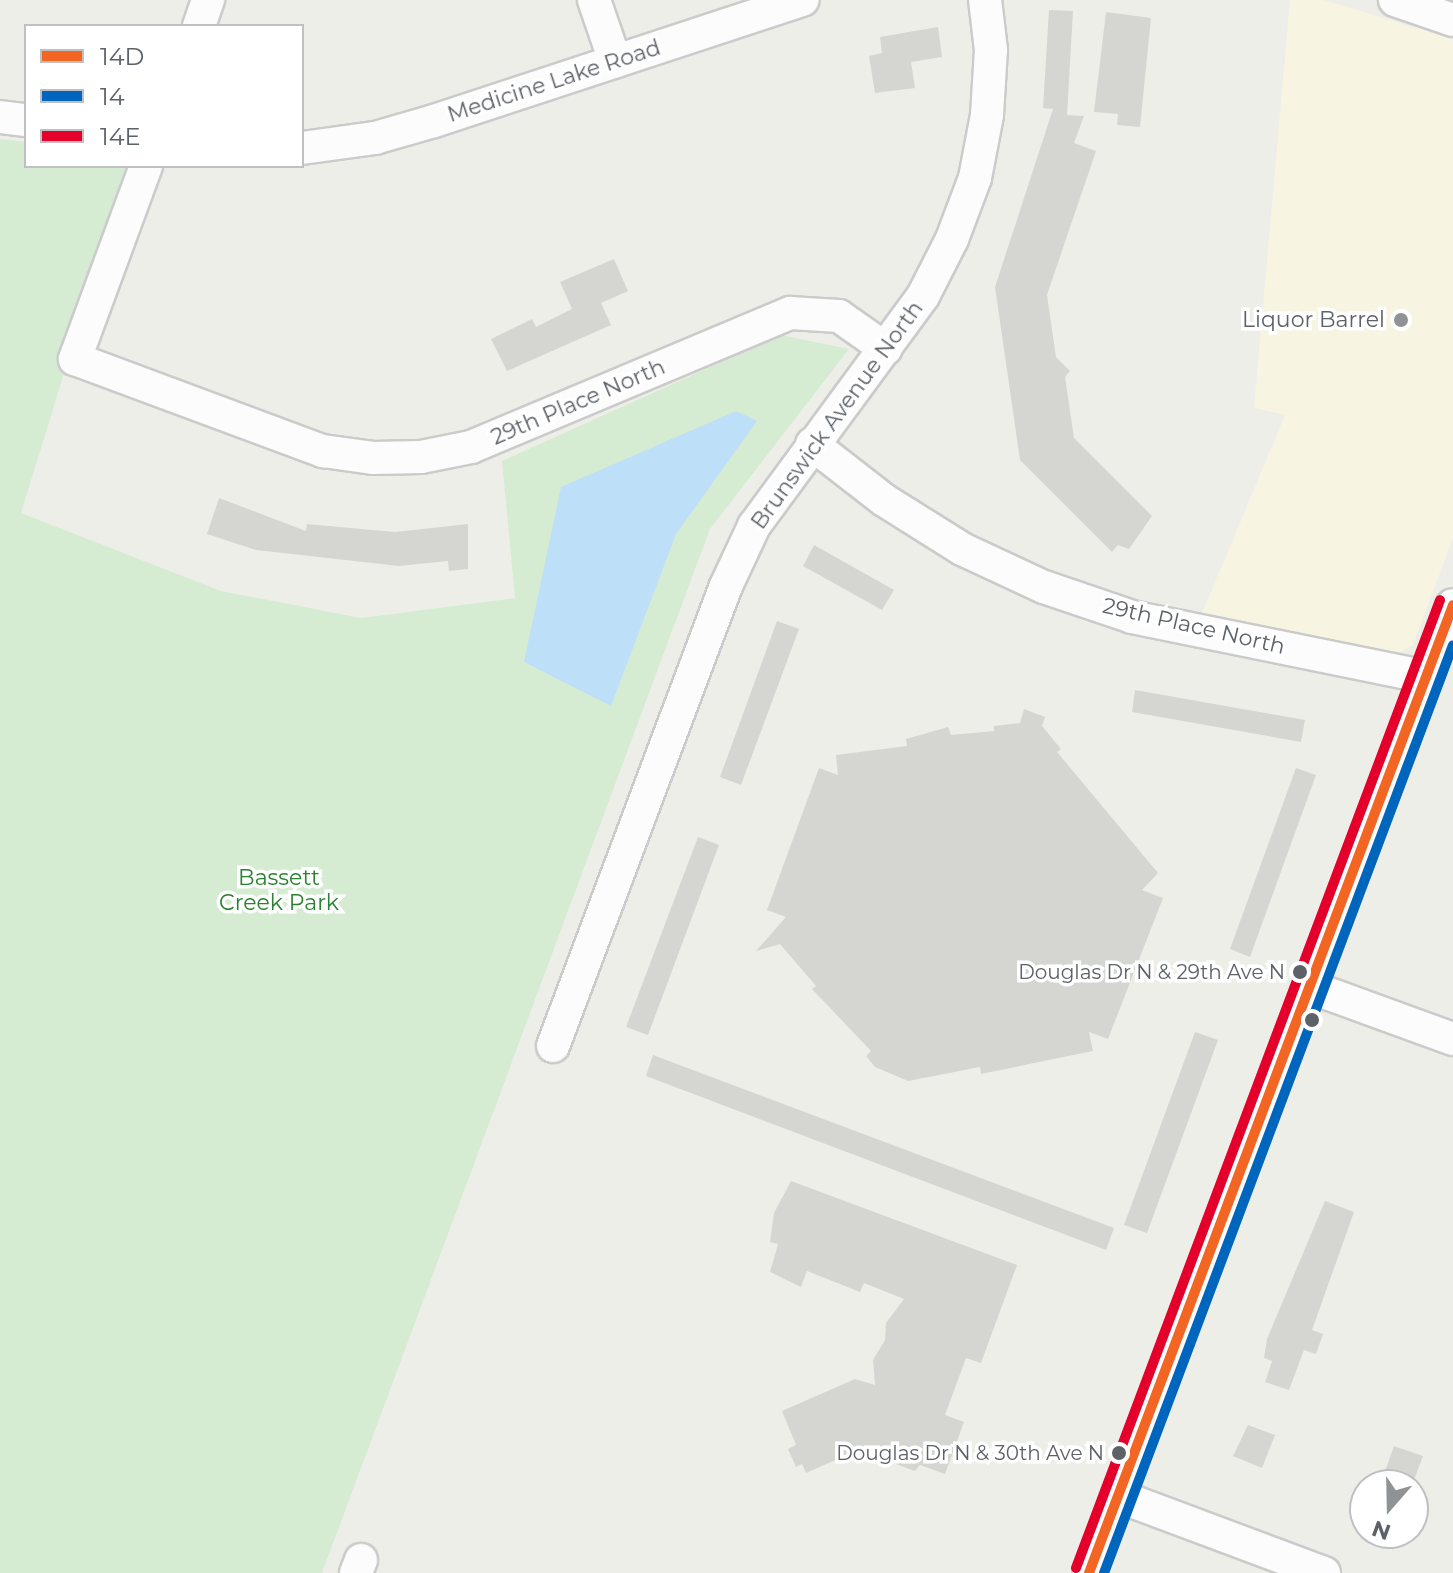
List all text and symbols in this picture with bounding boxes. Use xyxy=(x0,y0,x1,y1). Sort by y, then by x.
legend xyxy=(24,24,304,168)
street label: Medicine Lake Road xyxy=(444,34,664,128)
text: 14D xyxy=(100,42,144,71)
text: 14 xyxy=(100,82,125,111)
text: 14E xyxy=(100,122,141,151)
street label: Brunswick Avenue North xyxy=(745,296,929,534)
place label: Liquor Barrel xyxy=(1242,307,1385,333)
marker: Liquor Barrel xyxy=(1392,311,1410,329)
street label: 29th Place North xyxy=(487,353,669,451)
street label: 29th Place North xyxy=(1100,592,1288,660)
park label: Bassett Creek Park xyxy=(219,864,339,916)
place label: Douglas Dr N & 29th Ave N xyxy=(1018,960,1285,984)
marker: Douglas Dr N & 29th Ave N xyxy=(1292,964,1308,980)
unlabelled marker xyxy=(1304,1012,1320,1028)
place label: Douglas Dr N & 30th Ave N xyxy=(836,1441,1104,1465)
marker: Douglas Dr N & 30th Ave N xyxy=(1111,1445,1127,1461)
north arrow xyxy=(1349,1469,1429,1549)
text: N xyxy=(1368,1514,1394,1546)

